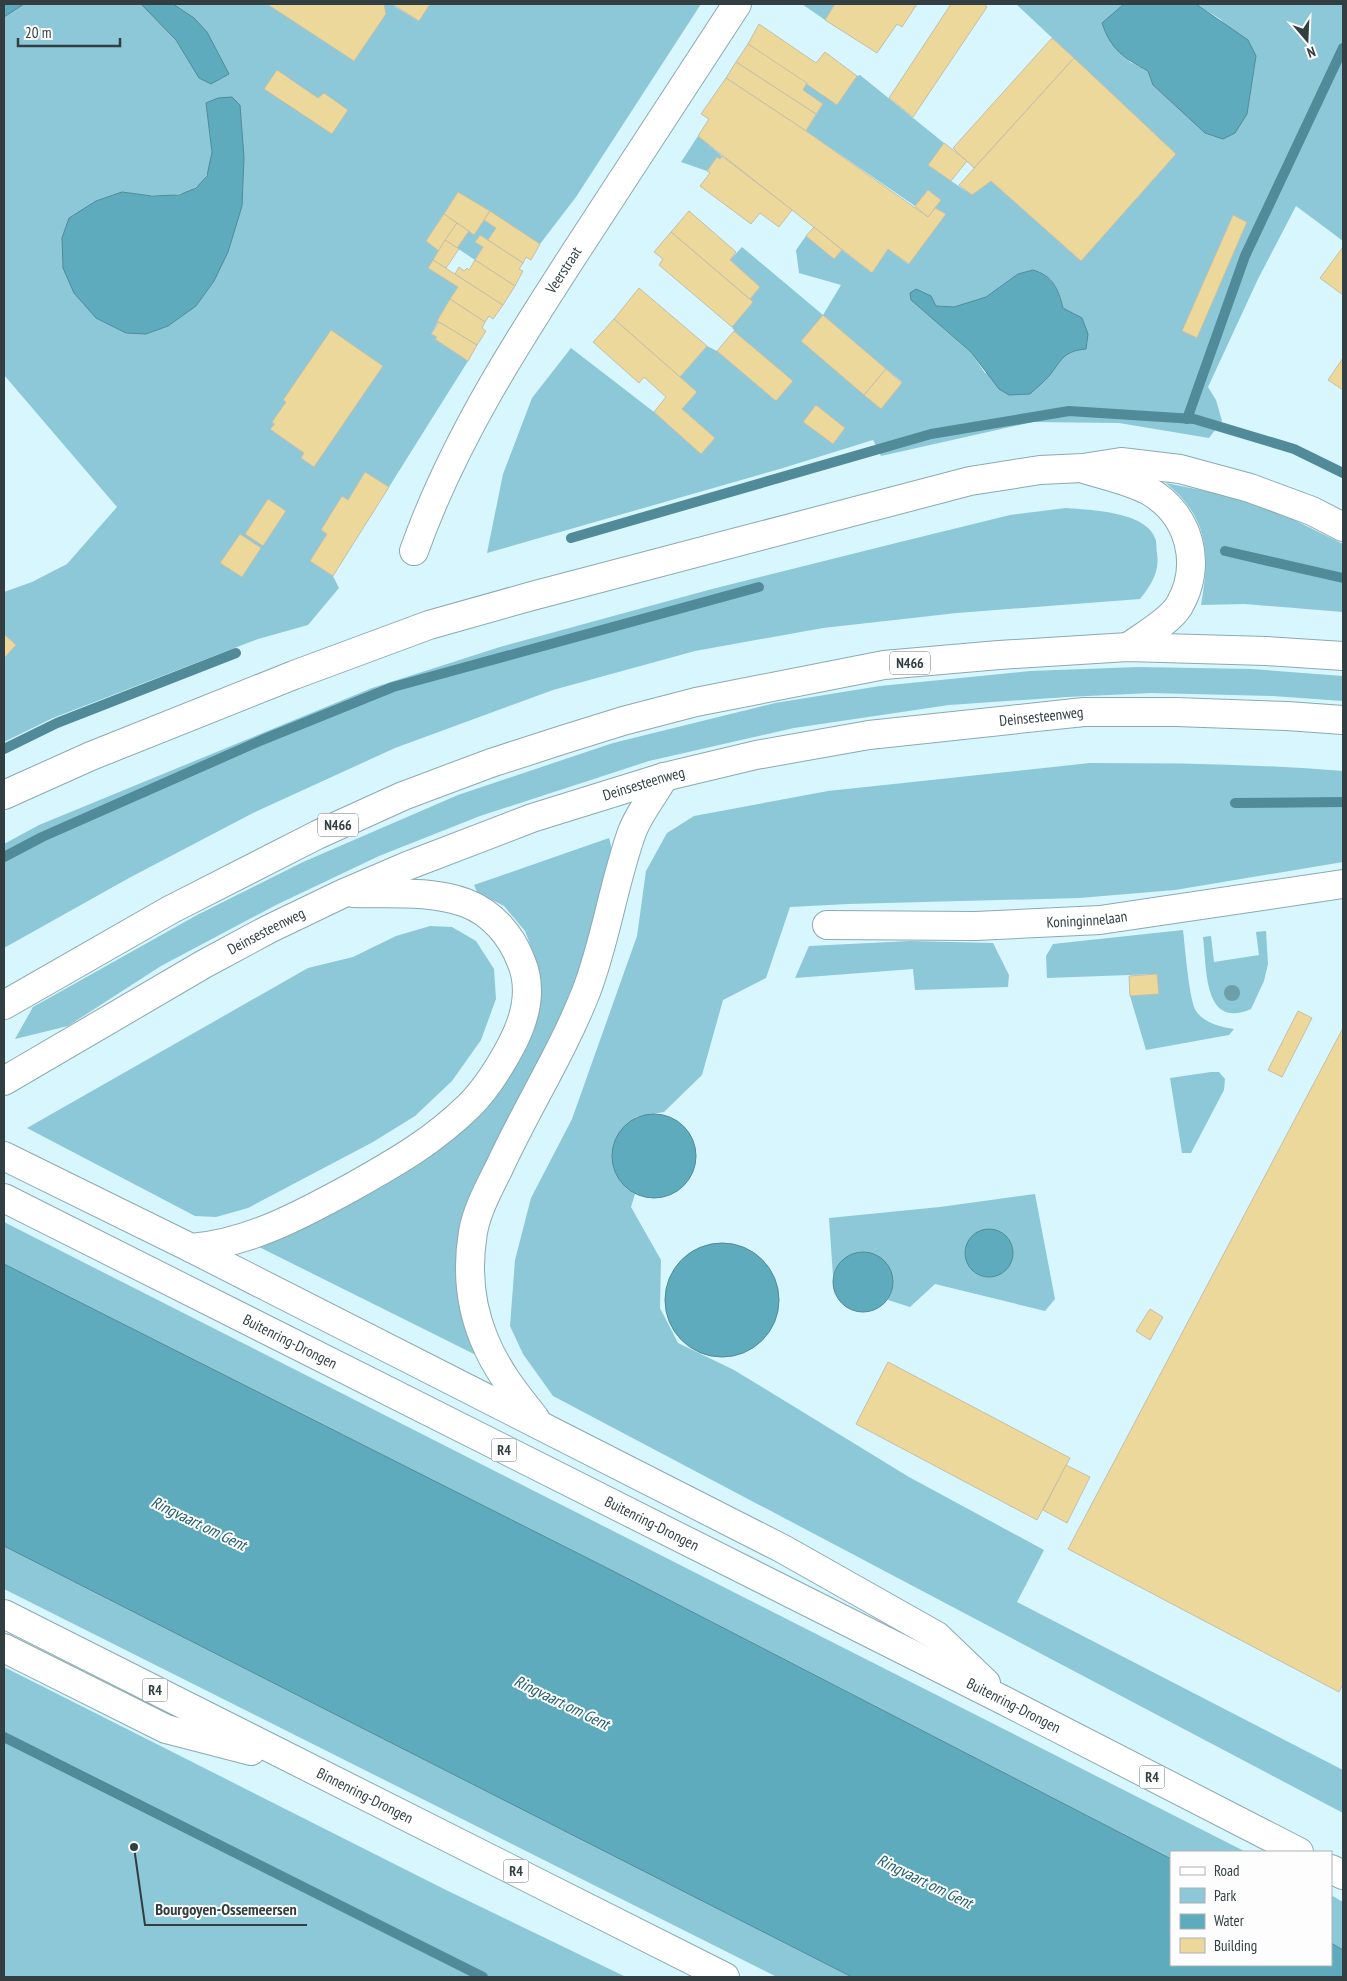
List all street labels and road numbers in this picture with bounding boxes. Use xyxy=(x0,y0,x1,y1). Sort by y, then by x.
street label: Veerstraat xyxy=(541,243,585,298)
road number: N466 xyxy=(890,651,930,674)
street label: Deinsesteenweg xyxy=(998,702,1084,730)
street label: Deinsesteenweg xyxy=(600,762,686,804)
road number: N466 xyxy=(318,814,358,836)
street label: Deinsesteenweg xyxy=(224,903,308,959)
street label: Koninginnelaan xyxy=(1046,906,1128,932)
street label: Buitenring-Drongen xyxy=(240,1310,340,1373)
road number: R4 xyxy=(492,1438,516,1462)
street label: Buitenring-Drongen xyxy=(602,1491,702,1555)
street label: Buitenring-Drongen xyxy=(964,1673,1064,1737)
road number: R4 xyxy=(142,1678,168,1702)
street label: Binnenring-Drongen xyxy=(314,1763,416,1827)
road number: R4 xyxy=(1140,1765,1164,1788)
road number: R4 xyxy=(504,1860,528,1882)

